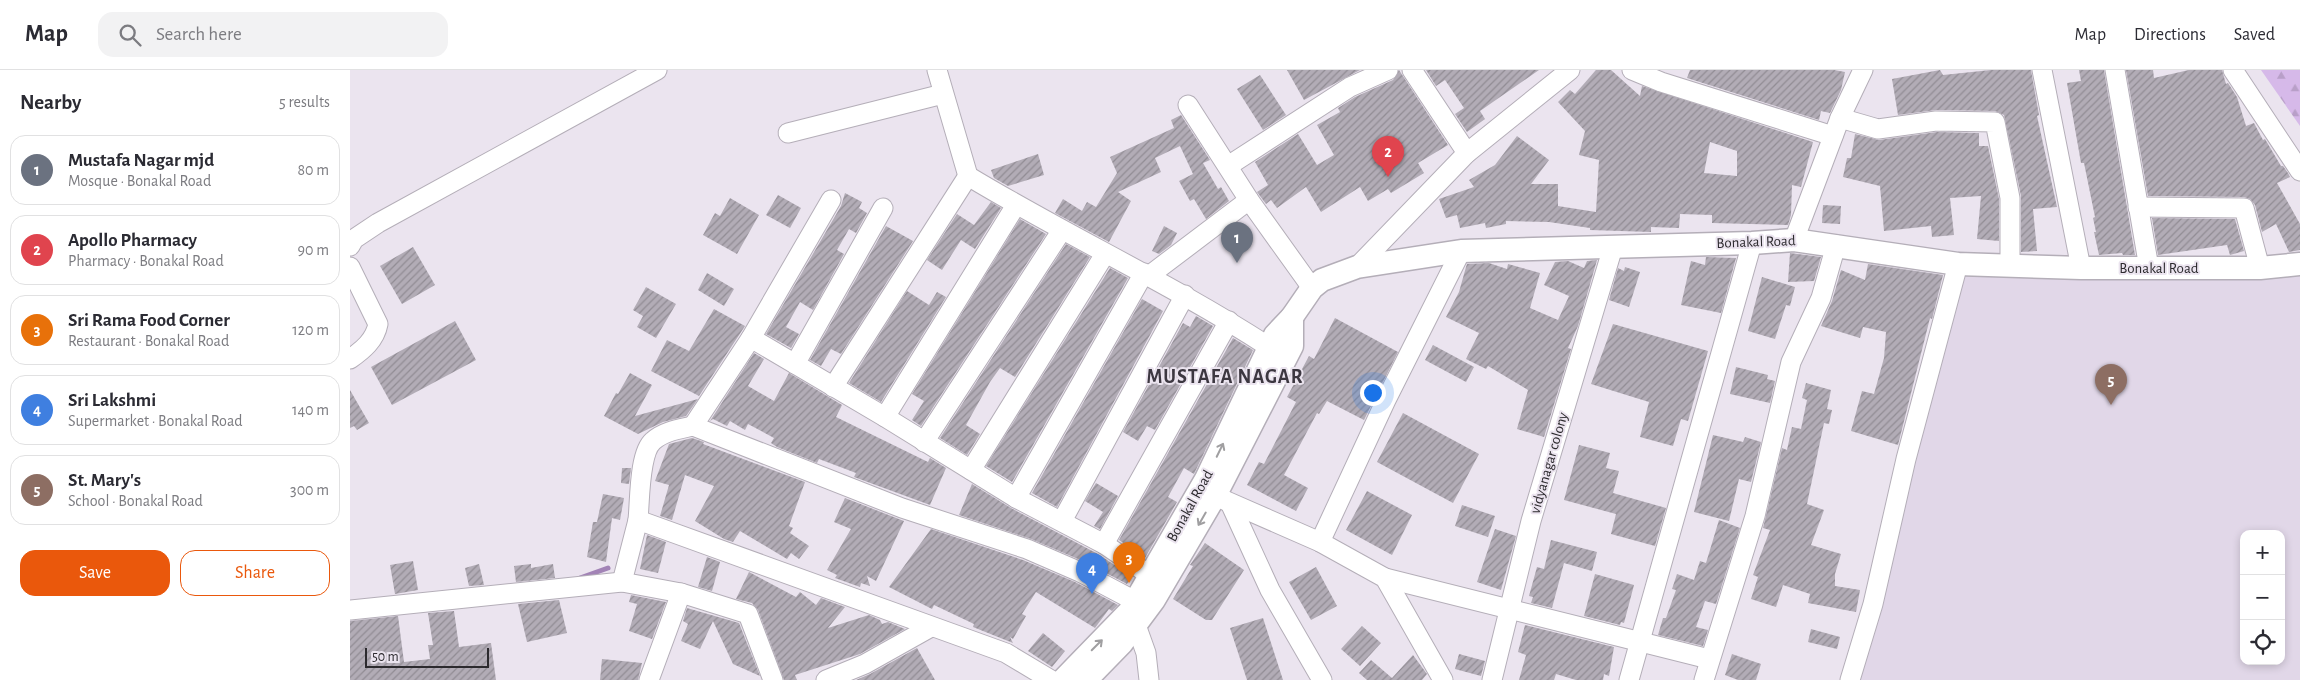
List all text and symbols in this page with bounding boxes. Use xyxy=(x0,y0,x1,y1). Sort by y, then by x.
search box xyxy=(98,12,448,57)
icon: search xyxy=(116,21,144,49)
text: Map xyxy=(25,22,68,46)
text: Search here xyxy=(156,25,242,44)
text: Map xyxy=(2075,26,2106,44)
text: Directions xyxy=(2134,26,2206,44)
text: Saved xyxy=(2234,26,2275,44)
text: Nearby xyxy=(20,92,81,113)
text: 5 results xyxy=(279,94,330,110)
pin: 2 xyxy=(1372,136,1404,177)
text: Mustafa Nagar mjd xyxy=(68,151,214,170)
text: 1 xyxy=(34,162,40,178)
text: 80 m xyxy=(298,162,329,178)
text: Mosque · Bonakal Road xyxy=(68,173,211,189)
pin: 1 xyxy=(1221,222,1253,263)
text: Apollo Pharmacy xyxy=(68,231,197,250)
street label: Bonakal Road xyxy=(1716,233,1796,251)
text: 2 xyxy=(33,242,41,258)
text: 90 m xyxy=(298,242,329,258)
text: Pharmacy · Bonakal Road xyxy=(68,253,224,269)
street label: Bonakal Road xyxy=(2119,261,2199,276)
text: Sri Rama Food Corner xyxy=(68,311,230,330)
text: 3 xyxy=(34,322,40,338)
text: 120 m xyxy=(292,322,329,338)
text: Restaurant · Bonakal Road xyxy=(68,333,229,349)
pin: 5 xyxy=(2095,364,2127,405)
district label: MUSTAFA NAGAR xyxy=(1146,367,1304,387)
your location xyxy=(1360,380,1386,406)
text: Sri Lakshmi xyxy=(68,391,156,410)
text: 4 xyxy=(33,402,41,418)
text: 140 m xyxy=(292,402,329,418)
street label: vidyanagar colony xyxy=(1527,410,1571,515)
text: Supermarket · Bonakal Road xyxy=(68,413,243,429)
one-way arrow xyxy=(1215,442,1225,457)
street label: Bonakal Road xyxy=(1164,467,1216,544)
text: St. Mary's xyxy=(68,471,141,490)
text: 5 xyxy=(34,482,40,498)
text: 300 m xyxy=(290,482,329,498)
text: School · Bonakal Road xyxy=(68,493,203,509)
one-way arrow xyxy=(1197,512,1207,527)
map controls xyxy=(2240,530,2285,665)
button: + xyxy=(2240,530,2285,575)
pin: 3 xyxy=(1113,542,1145,583)
button: Save xyxy=(20,550,170,596)
button: Share xyxy=(180,550,330,596)
pin: 4 xyxy=(1076,553,1108,594)
button: − xyxy=(2240,575,2285,620)
button: locate xyxy=(2240,620,2285,665)
one-way arrow xyxy=(1091,639,1103,652)
scale bar xyxy=(365,645,489,668)
text: 50 m xyxy=(372,650,399,664)

